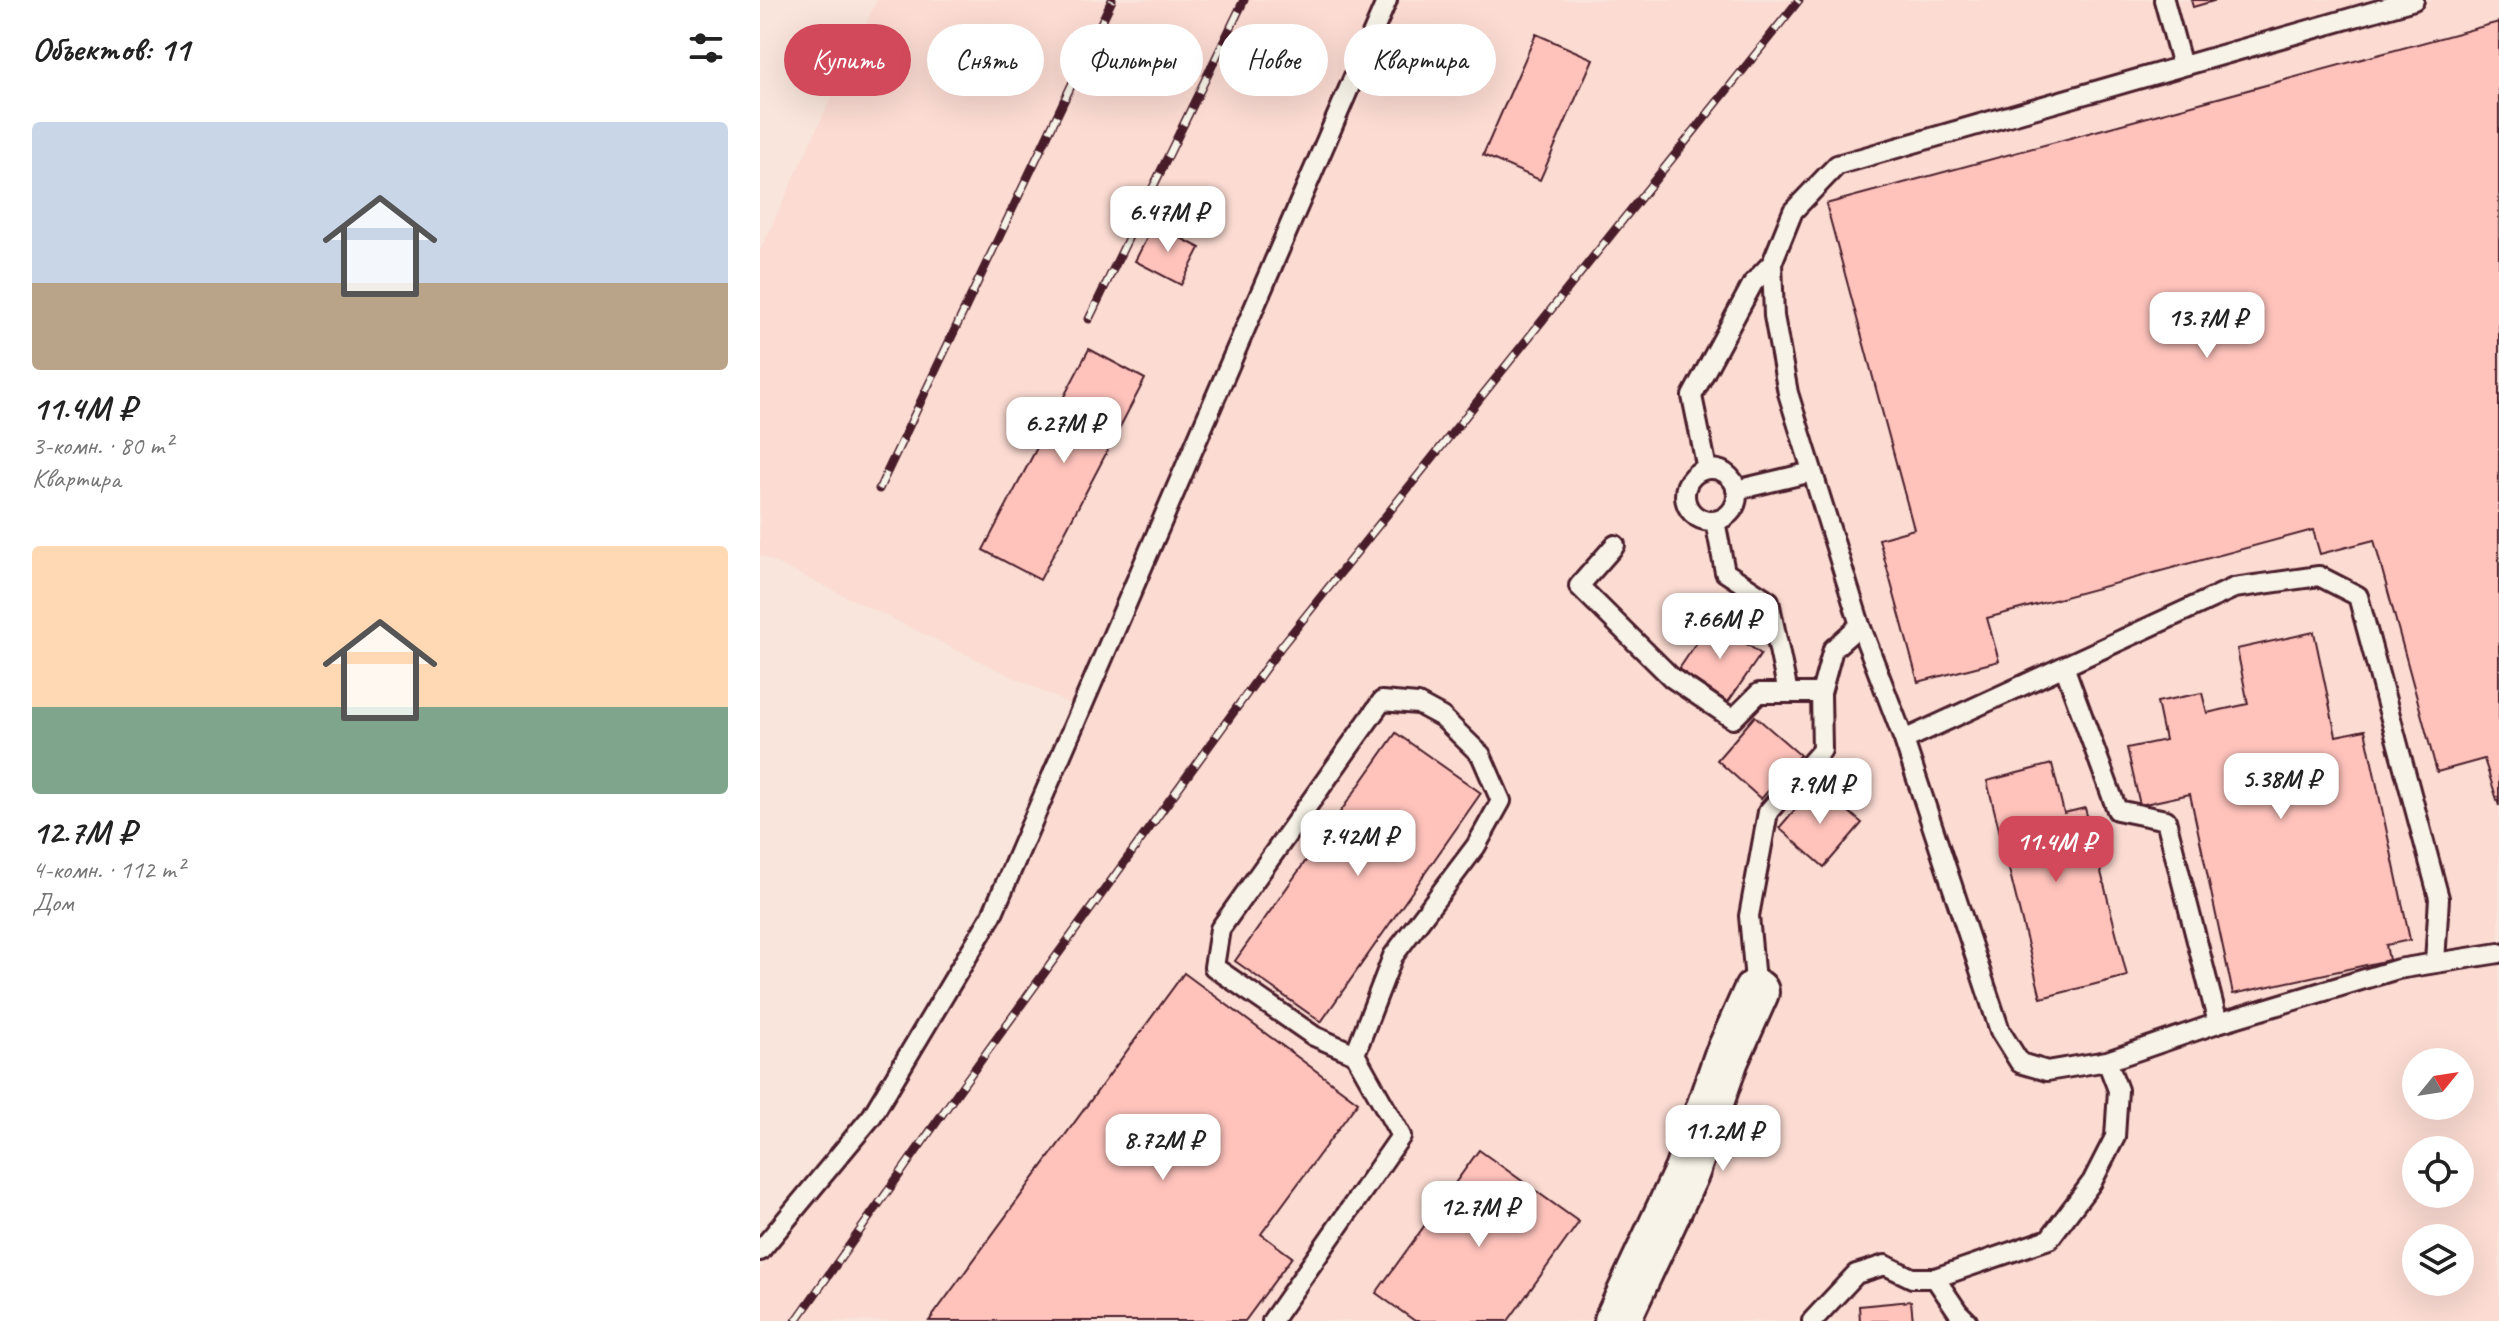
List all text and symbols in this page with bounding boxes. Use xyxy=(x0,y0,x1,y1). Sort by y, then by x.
chip: Купить xyxy=(784,24,911,96)
chip: Снять xyxy=(927,24,1044,96)
chip: Фильтры xyxy=(1060,24,1203,96)
chip: Новое xyxy=(1219,24,1328,96)
chip: Квартира xyxy=(1344,24,1496,96)
icon: filters xyxy=(684,26,728,70)
text: Объектов: 11 xyxy=(32,27,190,70)
icon: home xyxy=(308,174,452,318)
pin: 6.47M ₽ xyxy=(1094,186,1242,254)
text: 6.47M ₽ xyxy=(1128,195,1208,228)
pin: 13.7M ₽ xyxy=(2133,292,2281,360)
text: 13.7M ₽ xyxy=(2168,301,2246,334)
text: 11.4M ₽ xyxy=(32,386,135,429)
pin: 6.27M ₽ xyxy=(990,397,1138,465)
text: 6.27M ₽ xyxy=(1024,406,1104,439)
text: 3-комн. · 80 m² xyxy=(32,429,172,462)
text: Квартира xyxy=(32,462,121,495)
pin: 7.66M ₽ xyxy=(1646,593,1794,661)
icon: home xyxy=(308,598,452,742)
text: 7.66M ₽ xyxy=(1680,602,1760,635)
pin: 5.38M ₽ xyxy=(2207,753,2355,821)
pin: 7.9M ₽ xyxy=(1755,758,1885,826)
text: 5.38M ₽ xyxy=(2242,762,2320,795)
text: 7.9M ₽ xyxy=(1787,767,1853,800)
text: 12.7M ₽ xyxy=(32,810,135,853)
pin: 7.42M ₽ xyxy=(1284,810,1432,878)
pin: 11.4M ₽ xyxy=(1982,816,2130,884)
text: 7.42M ₽ xyxy=(1319,819,1397,852)
text: 11.4M ₽ xyxy=(2017,825,2095,858)
text: 4-комн. · 112 m² xyxy=(32,853,184,886)
text: Дом xyxy=(32,886,74,919)
north arrow xyxy=(2402,1048,2474,1120)
map controls xyxy=(2402,1048,2474,1296)
pin: 11.2M ₽ xyxy=(1649,1105,1797,1173)
pin: 8.72M ₽ xyxy=(1089,1114,1237,1182)
text: 11.2M ₽ xyxy=(1684,1114,1762,1147)
text: 8.72M ₽ xyxy=(1124,1123,1202,1156)
button: locate xyxy=(2402,1136,2474,1208)
pin: 12.7M ₽ xyxy=(1405,1181,1553,1249)
text: 12.7M ₽ xyxy=(1440,1190,1518,1223)
button: layers xyxy=(2402,1224,2474,1296)

